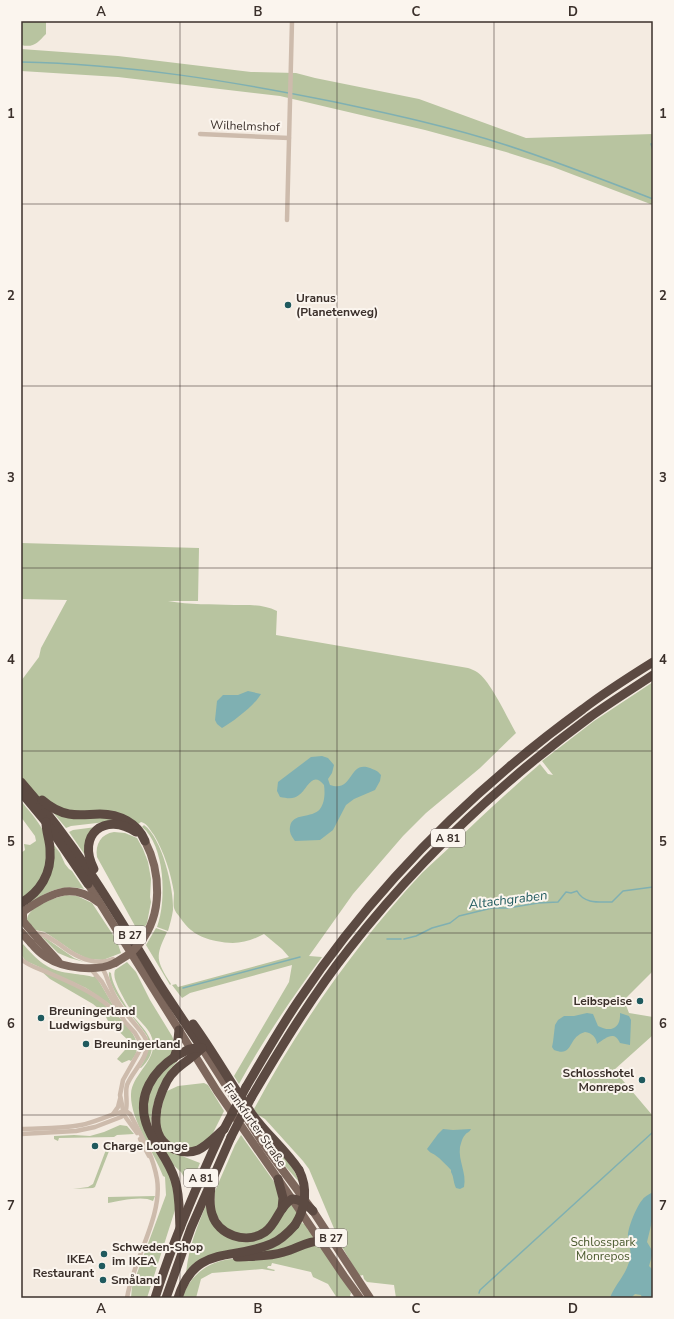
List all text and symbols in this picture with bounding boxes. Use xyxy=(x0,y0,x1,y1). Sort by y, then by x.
text: A xyxy=(96,3,106,21)
text: B xyxy=(254,3,263,21)
text: C xyxy=(412,3,421,21)
text: D xyxy=(568,3,578,21)
text: 1 xyxy=(7,105,15,123)
text: 1 xyxy=(659,105,667,123)
street label: Wilhelmshof xyxy=(210,117,281,135)
text: 2 xyxy=(7,287,15,305)
text: 2 xyxy=(659,287,667,305)
place label: Uranus (Planetenweg) xyxy=(296,290,378,320)
marker: Uranus (Planetenweg) xyxy=(283,300,293,310)
text: 3 xyxy=(7,469,15,487)
text: 3 xyxy=(659,469,667,487)
text: 4 xyxy=(7,651,15,669)
text: 4 xyxy=(659,651,667,669)
road number: A 81 xyxy=(431,829,465,847)
text: 5 xyxy=(7,833,15,851)
text: 5 xyxy=(659,833,667,851)
water label: Altachgraben xyxy=(467,886,548,914)
road number: B 27 xyxy=(114,926,146,944)
place label: Leibspeise xyxy=(574,993,632,1009)
marker: Leibspeise xyxy=(635,996,645,1006)
place label: Breuningerland Ludwigsburg xyxy=(49,1003,136,1033)
marker: Breuningerland Ludwigsburg xyxy=(36,1013,46,1023)
text: 6 xyxy=(7,1015,15,1033)
text: 6 xyxy=(659,1015,667,1033)
place label: Breuningerland xyxy=(94,1036,181,1052)
marker: Breuningerland xyxy=(81,1039,91,1049)
place label: Schlosshotel Monrepos xyxy=(563,1065,634,1095)
marker: Schlosshotel Monrepos xyxy=(637,1075,647,1085)
street label: Frankfurter Straße xyxy=(220,1080,290,1170)
place label: Charge Lounge xyxy=(103,1138,188,1154)
marker: Charge Lounge xyxy=(90,1141,100,1151)
road number: A 81 xyxy=(184,1169,218,1187)
text: 7 xyxy=(7,1197,15,1215)
text: 7 xyxy=(659,1197,667,1215)
road number: B 27 xyxy=(315,1229,347,1247)
park label: Schlosspark Monrepos xyxy=(570,1234,637,1264)
place label: Schweden-Shop im IKEA xyxy=(112,1239,203,1269)
marker: Schweden-Shop im IKEA xyxy=(99,1249,109,1259)
place label: IKEA Restaurant xyxy=(33,1251,94,1281)
marker: IKEA Restaurant xyxy=(97,1261,107,1271)
place label: Småland xyxy=(111,1272,160,1288)
marker: Småland xyxy=(98,1275,108,1285)
text: A xyxy=(96,1300,106,1318)
text: B xyxy=(254,1300,263,1318)
text: C xyxy=(412,1300,421,1318)
text: D xyxy=(568,1300,578,1318)

